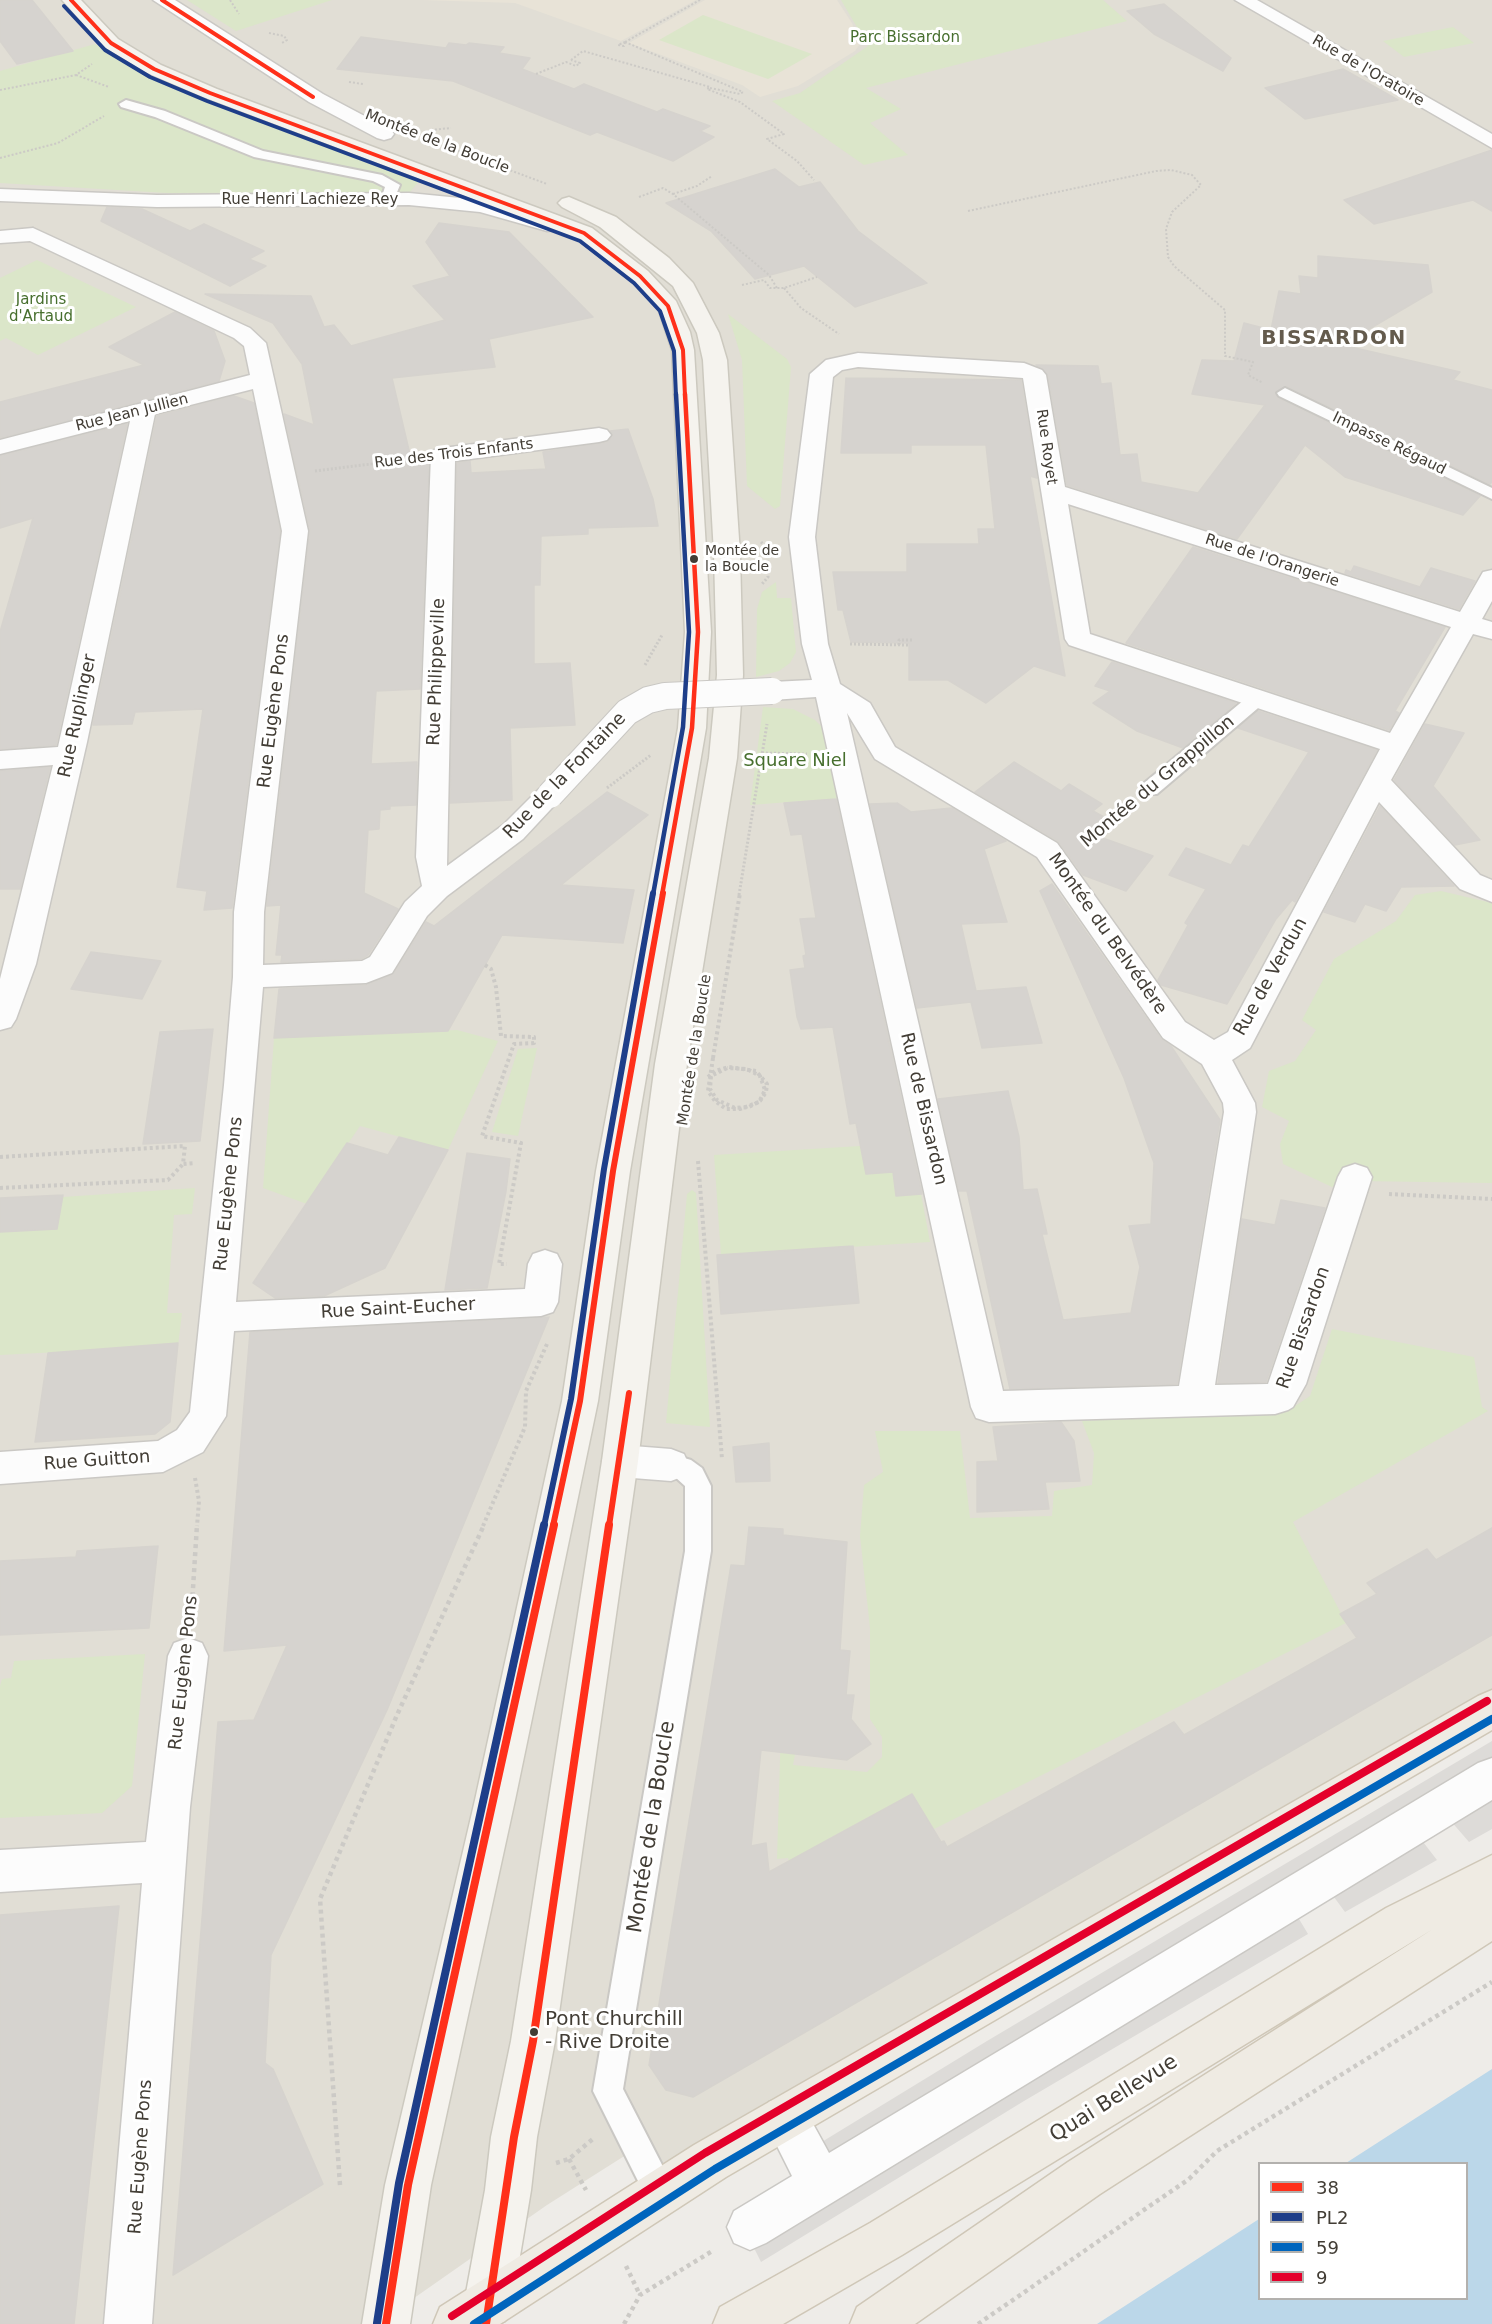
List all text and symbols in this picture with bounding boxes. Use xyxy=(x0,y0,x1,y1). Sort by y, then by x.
park label: Parc Bissardon xyxy=(850,29,960,47)
street label: Rue de l'Oratoire xyxy=(1309,32,1427,110)
street label: Montée de la Boucle xyxy=(362,106,512,178)
street label: Rue Henri Lachieze Rey xyxy=(222,191,398,209)
park label: Jardins d'Artaud xyxy=(9,291,73,326)
district label: BISSARDON xyxy=(1261,327,1407,351)
street label: Rue Jean Jullien xyxy=(74,390,190,436)
street label: Rue Royet xyxy=(1032,408,1060,486)
street label: Impasse Régaud xyxy=(1329,409,1449,479)
street label: Rue des Trois Enfants xyxy=(374,435,534,473)
street label: Rue de l'Orangerie xyxy=(1203,531,1341,591)
place label: Montée de la Boucle xyxy=(705,543,779,576)
marker: Montée de la Boucle xyxy=(688,553,700,565)
street label: Rue Philippeville xyxy=(424,598,450,746)
street label: Rue Eugène Pons xyxy=(254,633,294,789)
street label: Rue Ruplinger xyxy=(54,652,102,780)
street label: Rue de la Fontaine xyxy=(499,708,631,844)
street label: Montée du Grappillon xyxy=(1077,711,1239,853)
park label: Square Niel xyxy=(743,750,847,772)
street label: Montée du Belvédère xyxy=(1043,849,1171,1019)
street label: Rue de Verdun xyxy=(1230,914,1312,1040)
street label: Montée de la Boucle xyxy=(674,973,716,1127)
street label: Rue de Bissardon xyxy=(895,1030,951,1188)
street label: Rue Eugène Pons xyxy=(210,1116,248,1272)
street label: Rue Bissardon xyxy=(1273,1264,1335,1392)
street label: Rue Saint-Eucher xyxy=(320,1294,476,1324)
street label: Rue Guitton xyxy=(43,1447,151,1475)
street label: Rue Eugène Pons xyxy=(165,1595,203,1751)
street label: Montée de la Boucle xyxy=(623,1719,681,1935)
place label: Pont Churchill - Rive Droite xyxy=(545,2008,683,2055)
marker: Pont Churchill - Rive Droite xyxy=(528,2026,540,2038)
street label: Quai Bellevue xyxy=(1046,2050,1182,2148)
street label: Rue Eugène Pons xyxy=(125,2079,157,2235)
legend xyxy=(1258,2162,1468,2300)
text: 38 xyxy=(1316,2177,1339,2198)
text: PL2 xyxy=(1316,2207,1348,2228)
text: 59 xyxy=(1316,2237,1339,2258)
text: 9 xyxy=(1316,2267,1327,2288)

